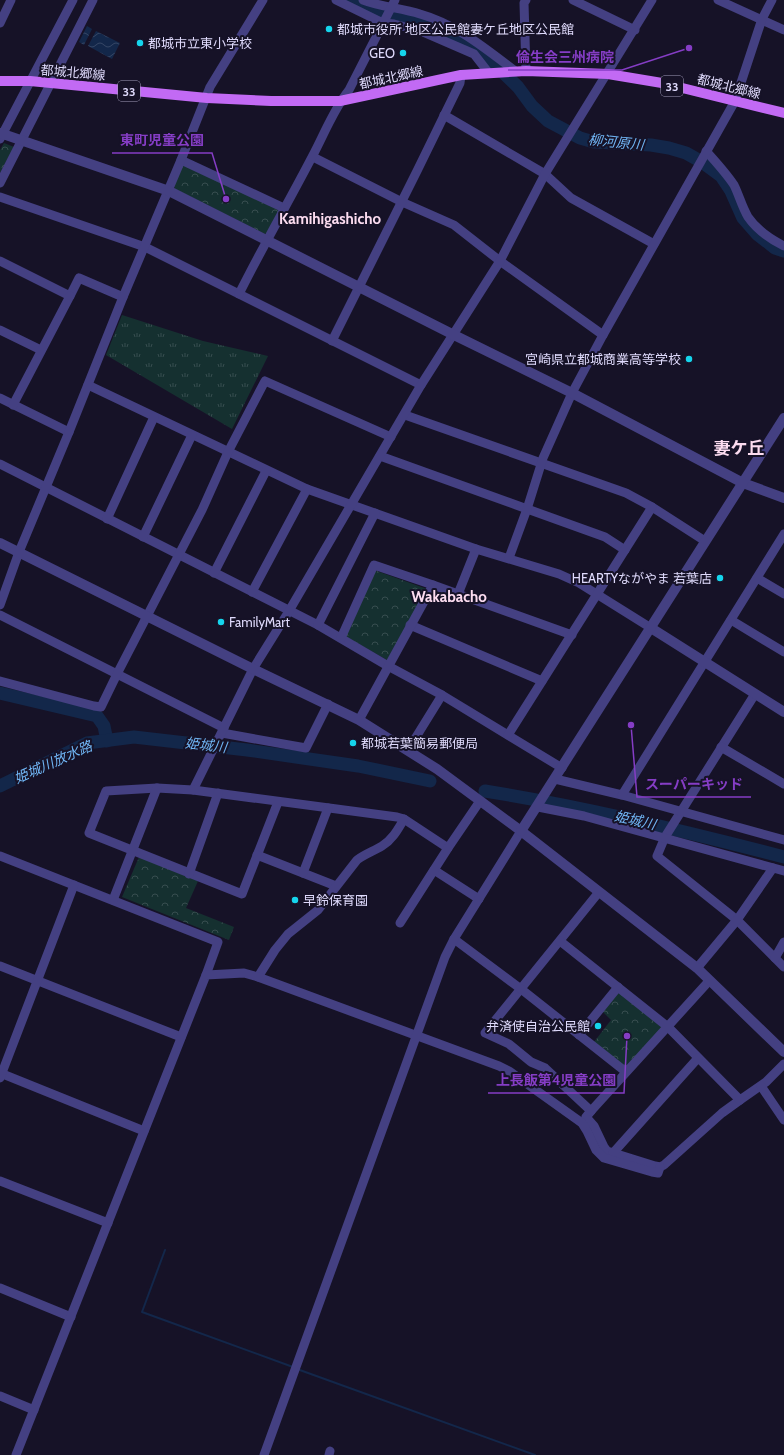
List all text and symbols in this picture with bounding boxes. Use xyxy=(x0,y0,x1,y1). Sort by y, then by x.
place label: 都城市役所 地区公民館妻ケ丘地区公民館 xyxy=(337,21,574,37)
marker: 都城市役所 地区公民館妻ケ丘地区公民館 xyxy=(324,24,334,34)
place label: 都城市立東小学校 xyxy=(148,35,252,51)
marker: 都城市立東小学校 xyxy=(135,38,145,48)
callout: 倫生会三州病院 xyxy=(508,44,622,70)
place label: GEO xyxy=(369,45,395,61)
marker: GEO xyxy=(398,48,408,58)
text: 倫生会三州病院 xyxy=(516,48,614,66)
street label: 都城北郷線 xyxy=(40,61,106,83)
street label: 都城北郷線 xyxy=(358,62,424,92)
street label: 都城北郷線 xyxy=(696,70,762,102)
road number: 33 xyxy=(661,76,683,96)
road number: 33 xyxy=(118,81,140,101)
callout: 東町児童公園 xyxy=(112,127,212,153)
water label: 柳河原川 xyxy=(587,130,647,154)
text: 東町児童公園 xyxy=(120,131,204,149)
district label: Kamihigashicho xyxy=(279,210,382,228)
place label: 宮崎県立都城商業高等学校 xyxy=(525,351,681,367)
marker: 宮崎県立都城商業高等学校 xyxy=(684,354,694,364)
district label: 妻ケ丘 xyxy=(714,438,765,458)
place label: HEARTYながやま 若葉店 xyxy=(572,570,712,586)
marker: HEARTYながやま 若葉店 xyxy=(715,573,725,583)
district label: Wakabacho xyxy=(411,588,487,606)
place label: FamilyMart xyxy=(229,614,290,630)
marker: FamilyMart xyxy=(216,617,226,627)
water label: 姫城川 xyxy=(184,734,230,757)
place label: 都城若葉簡易郵便局 xyxy=(361,735,478,751)
water label: 姫城川放水路 xyxy=(11,736,96,787)
marker: 都城若葉簡易郵便局 xyxy=(348,738,358,748)
callout: スーパーキッド xyxy=(637,771,751,797)
text: スーパーキッド xyxy=(645,775,743,793)
water label: 姫城川 xyxy=(613,807,659,834)
place label: 早鈴保育園 xyxy=(303,892,368,908)
marker: 早鈴保育園 xyxy=(290,895,300,905)
place label: 弁済使自治公民館 xyxy=(486,1018,590,1034)
marker: 弁済使自治公民館 xyxy=(593,1021,603,1031)
callout: 上長飯第4児童公園 xyxy=(488,1067,624,1093)
text: 上長飯第4児童公園 xyxy=(496,1071,616,1089)

